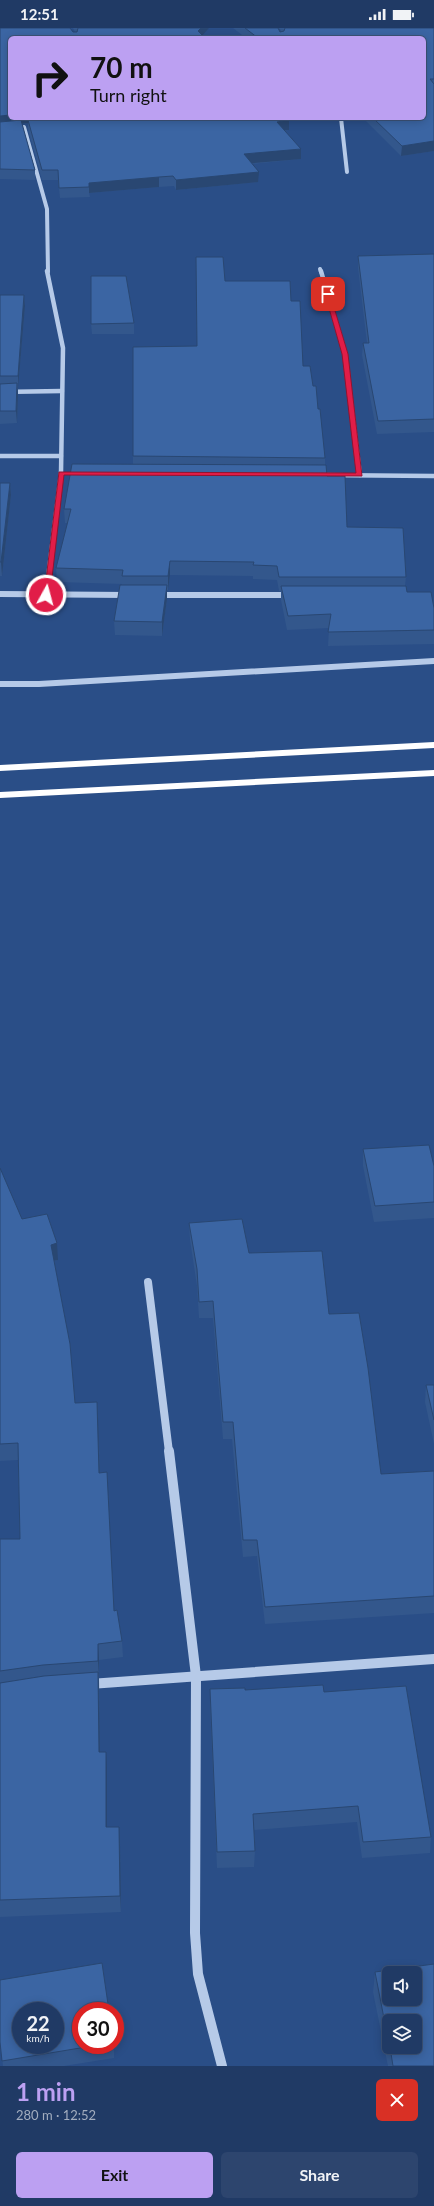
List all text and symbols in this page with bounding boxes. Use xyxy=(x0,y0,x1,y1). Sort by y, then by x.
text: 12:51 xyxy=(20,5,59,23)
text: 70 m xyxy=(90,50,153,84)
icon: right xyxy=(24,52,76,104)
text: Turn right xyxy=(90,84,167,106)
pin xyxy=(311,277,345,311)
icon: arrive xyxy=(317,283,339,305)
position arrow xyxy=(25,574,67,616)
map controls xyxy=(382,1966,422,2054)
button: sound xyxy=(382,1966,422,2006)
speed limit sign: 30 xyxy=(72,2002,124,2054)
text: 22 xyxy=(26,2011,50,2035)
button: layers xyxy=(382,2014,422,2054)
text: km/h xyxy=(26,2032,50,2044)
text: 1 min xyxy=(16,2077,76,2106)
button: close xyxy=(376,2079,418,2121)
text: 280 m · 12:52 xyxy=(16,2107,96,2123)
button: Exit xyxy=(16,2152,213,2198)
button: Share xyxy=(221,2152,418,2198)

